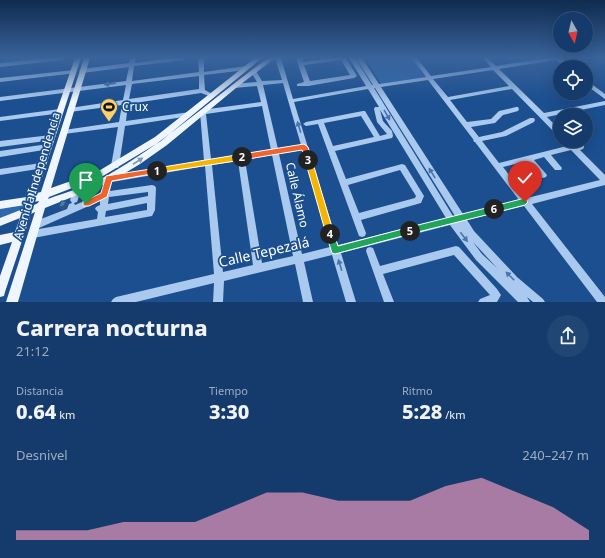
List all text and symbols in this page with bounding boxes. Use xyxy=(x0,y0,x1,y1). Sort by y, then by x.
north arrow xyxy=(553,12,593,52)
map controls xyxy=(553,12,593,148)
button: locate xyxy=(553,60,593,100)
one-way arrow xyxy=(104,81,116,88)
sports icon: Crux xyxy=(99,97,119,122)
place label: Crux xyxy=(122,98,149,115)
button: layers xyxy=(553,108,593,148)
one-way arrow xyxy=(384,109,391,121)
street label: Avenida Independencia xyxy=(9,110,64,242)
one-way arrow xyxy=(296,120,302,132)
pin: 2 xyxy=(232,147,252,167)
text: 2 xyxy=(239,149,245,164)
pin: 3 xyxy=(298,150,318,170)
text: 3 xyxy=(305,152,311,167)
one-way arrow xyxy=(133,157,143,165)
pin: 1 xyxy=(147,161,167,181)
street label: Calle Álamo xyxy=(282,161,313,229)
pin xyxy=(508,161,542,202)
pin xyxy=(69,163,103,204)
text: 1 xyxy=(154,163,160,178)
one-way arrow xyxy=(428,167,435,179)
icon: check xyxy=(514,167,536,189)
icon: arrive xyxy=(75,169,97,191)
pin: 6 xyxy=(484,199,504,219)
text: 6 xyxy=(491,201,497,216)
pin: 5 xyxy=(400,221,420,241)
text: 5 xyxy=(407,223,413,238)
pin: 4 xyxy=(320,224,340,244)
text: 4 xyxy=(327,226,333,241)
street label: Calle Tepezalá xyxy=(217,232,311,271)
one-way arrow xyxy=(459,232,468,243)
one-way arrow xyxy=(337,258,343,270)
one-way arrow xyxy=(506,271,515,281)
text: Carrera nocturna xyxy=(16,312,208,342)
button: share xyxy=(547,315,589,357)
text: 21:12 xyxy=(16,342,49,360)
text: Distancia xyxy=(16,383,63,398)
text: Tiempo xyxy=(209,383,248,398)
text: Ritmo xyxy=(402,383,433,398)
text: 0.64 xyxy=(16,398,56,425)
text: 3:30 xyxy=(209,398,249,425)
text: 5:28 xyxy=(402,398,442,425)
text: km xyxy=(56,407,75,422)
text: /km xyxy=(442,407,466,422)
text: Desnivel xyxy=(16,446,68,464)
text: 240–247 m xyxy=(522,446,589,464)

